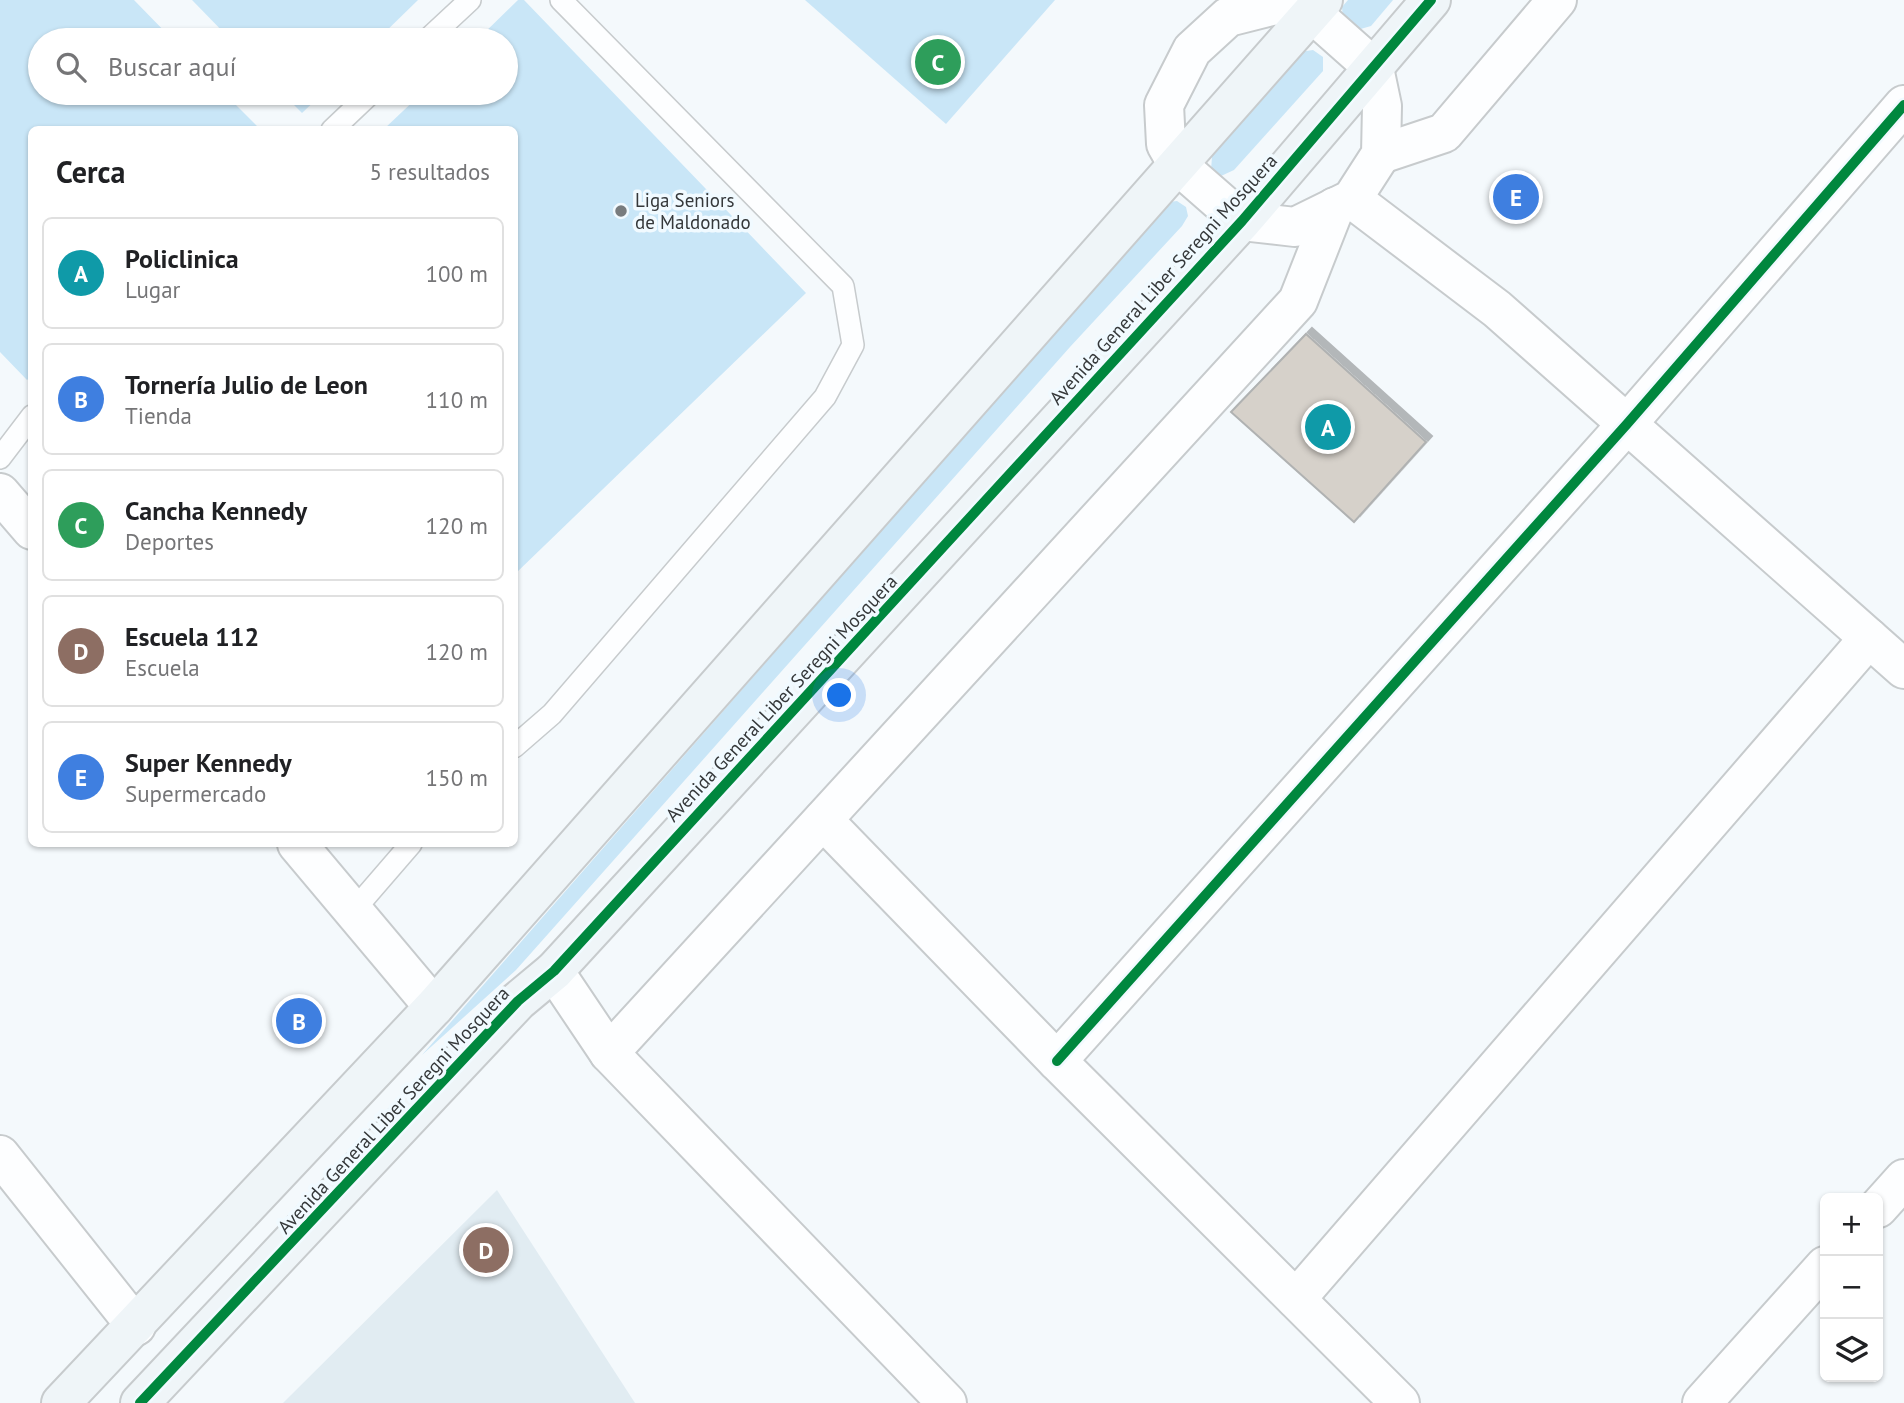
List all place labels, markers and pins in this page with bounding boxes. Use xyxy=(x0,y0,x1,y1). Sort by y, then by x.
pin: C xyxy=(915,36,961,88)
pin: E xyxy=(1493,171,1539,223)
place label: Liga Seniors de Maldonado xyxy=(635,188,751,234)
marker: Liga Seniors de Maldonado xyxy=(613,203,629,219)
pin: A xyxy=(1305,401,1351,453)
pin: B xyxy=(276,995,322,1047)
pin: D xyxy=(463,1224,509,1276)

